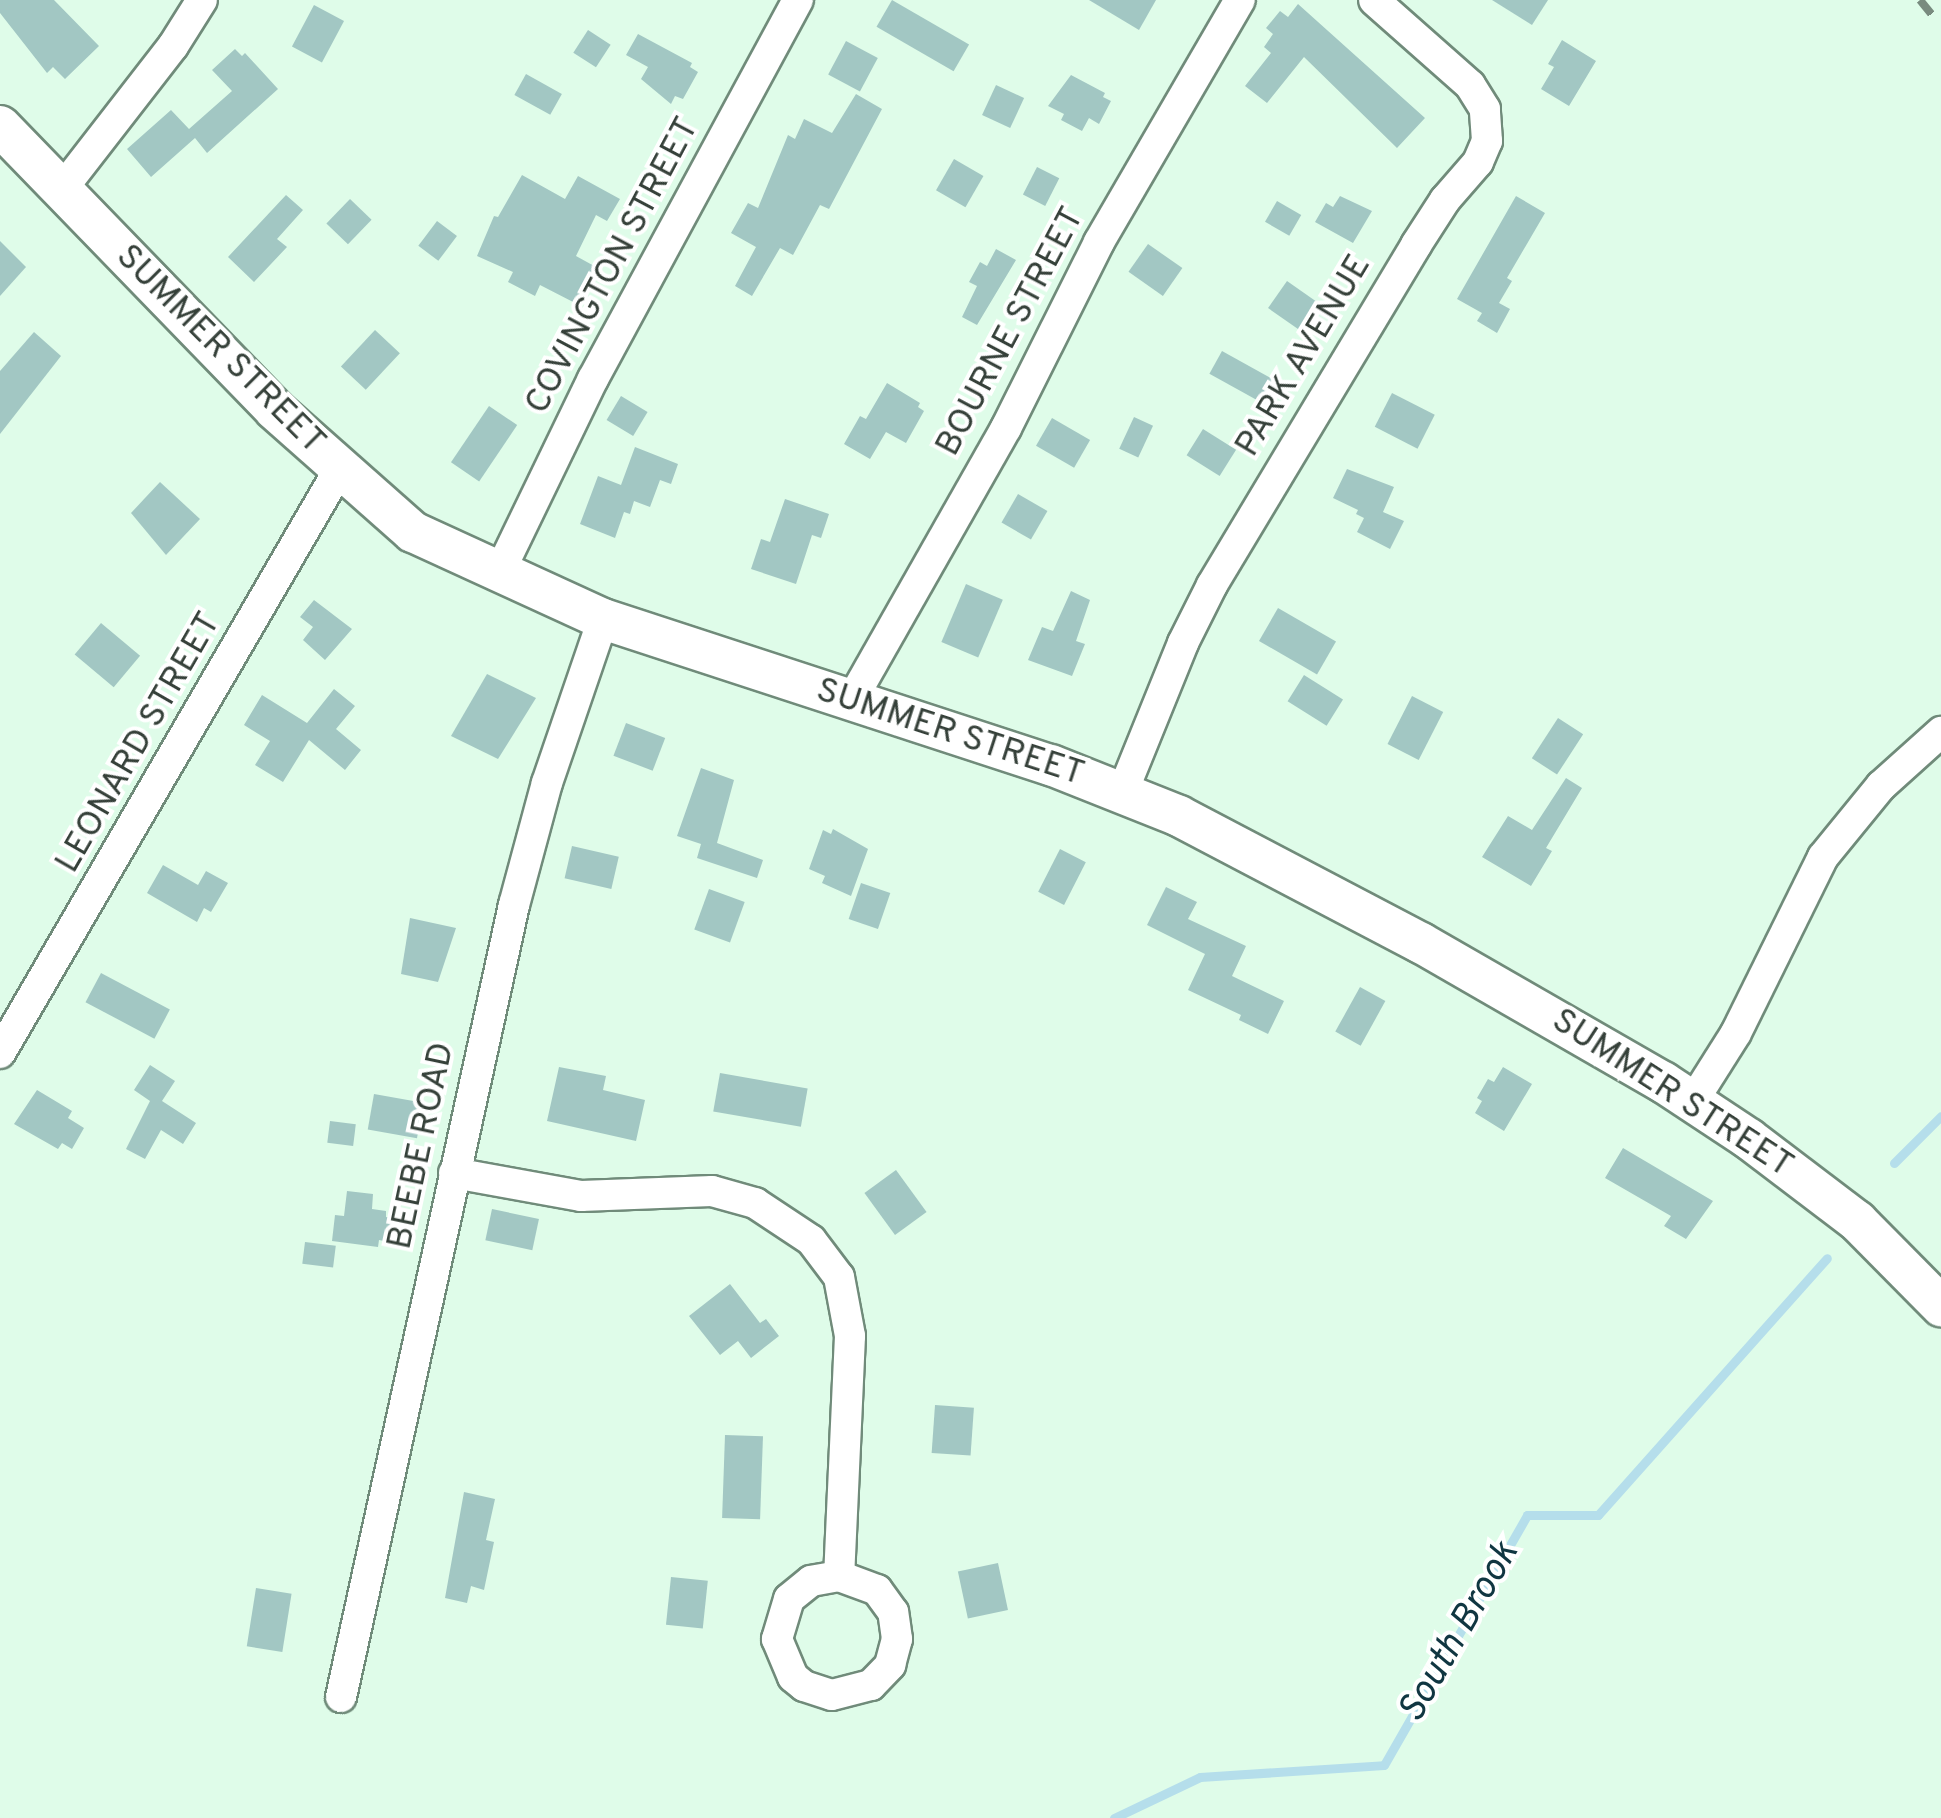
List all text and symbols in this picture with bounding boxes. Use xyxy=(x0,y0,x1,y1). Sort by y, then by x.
street label: COVINGTON STREET xyxy=(517,110,709,422)
street label: BOURNE STREET xyxy=(928,200,1094,464)
street label: SUMMER STREET xyxy=(106,236,334,464)
street label: PARK AVENUE xyxy=(1227,247,1381,465)
street label: LEONARD STREET xyxy=(47,605,231,881)
street label: SUMMER STREET xyxy=(811,670,1089,796)
street label: SUMMER STREET xyxy=(1543,1000,1801,1188)
street label: BEEBE ROAD xyxy=(380,1039,464,1253)
water label: South Brook xyxy=(1390,1535,1530,1731)

